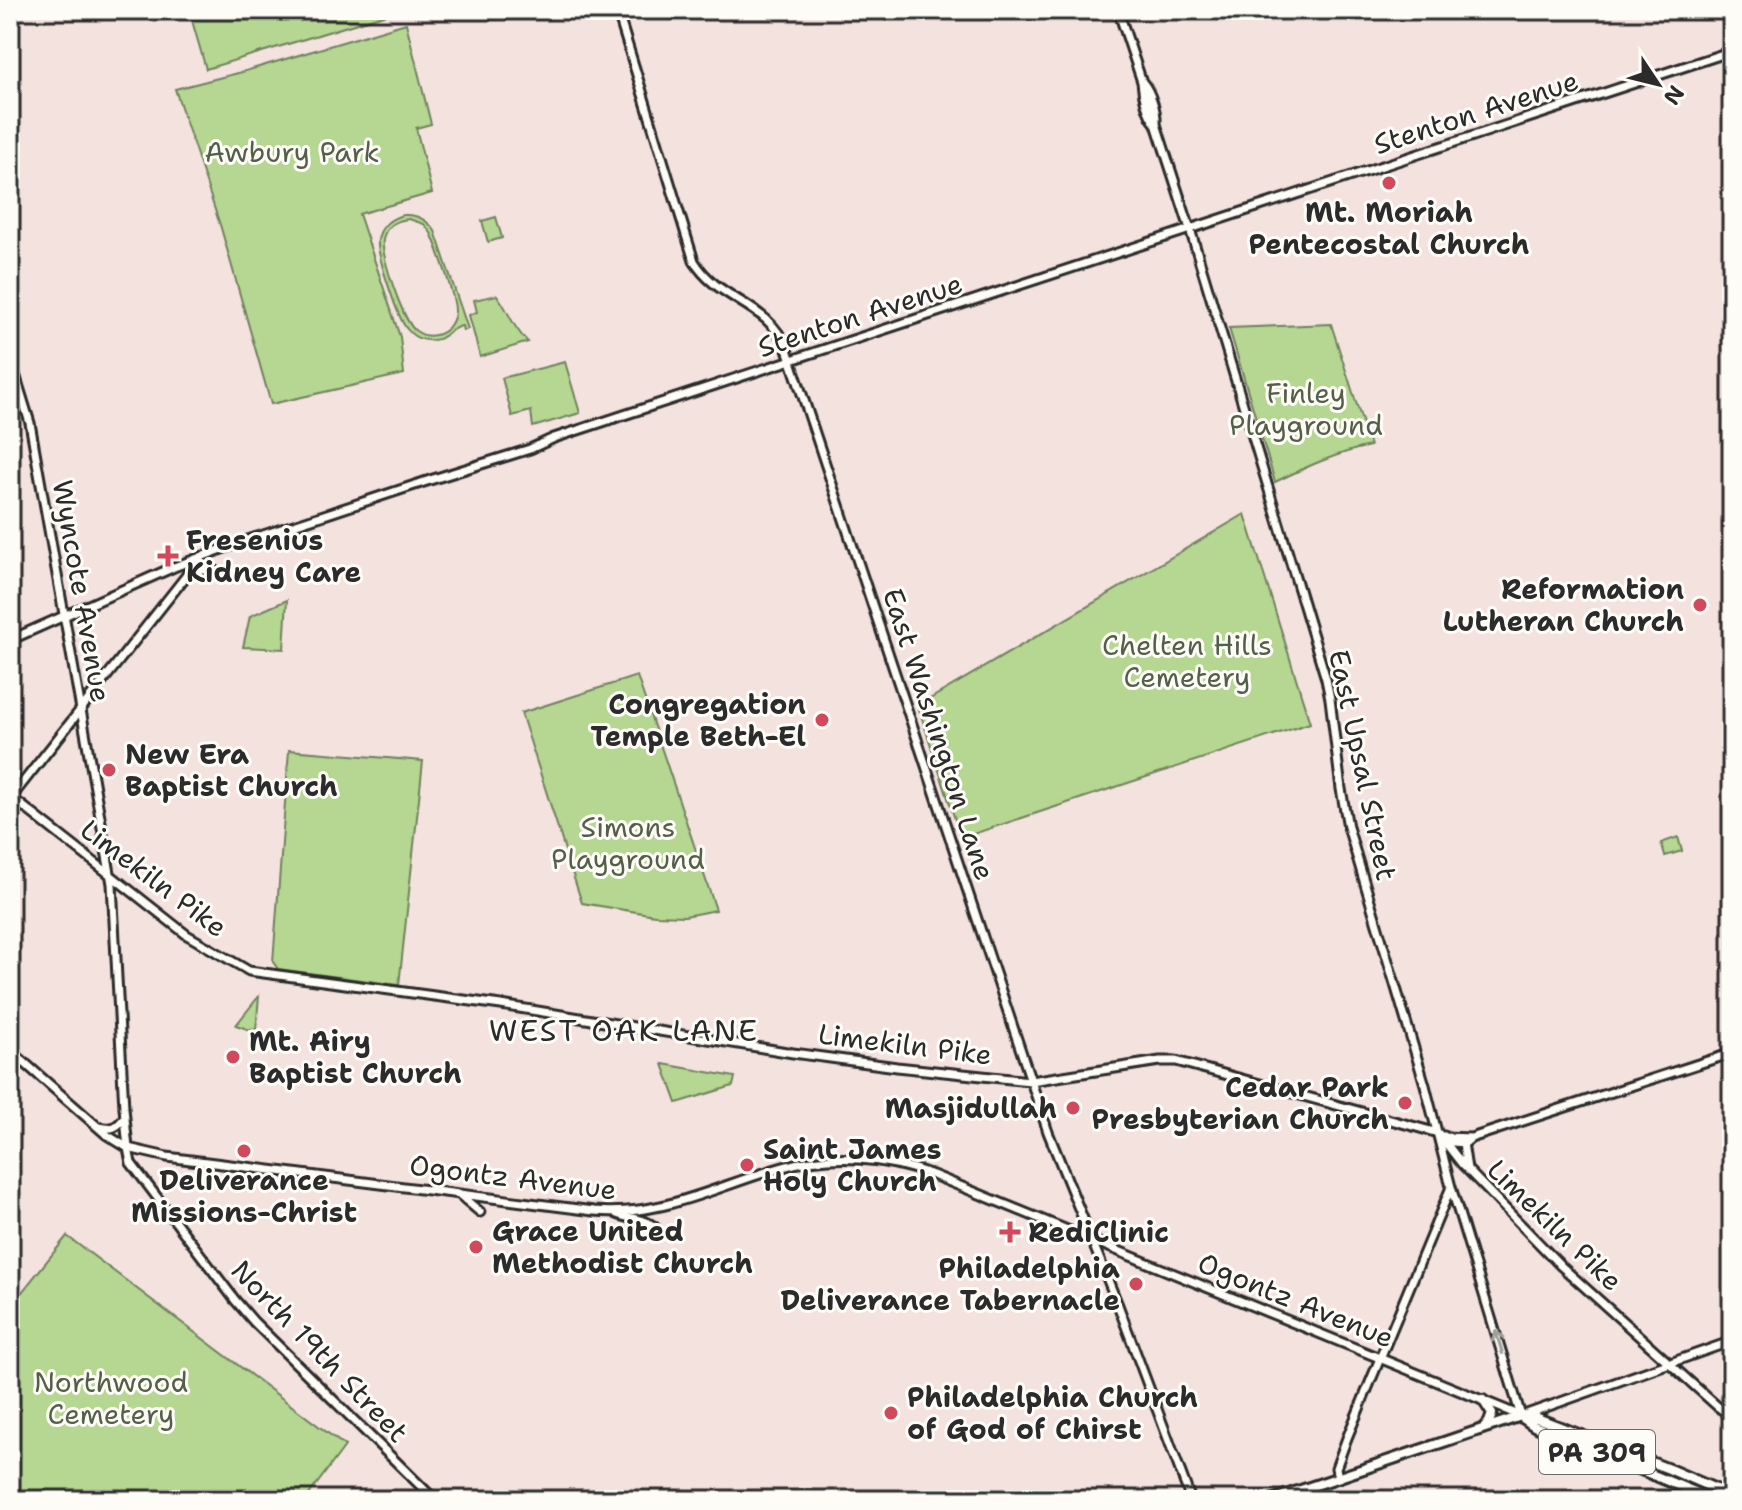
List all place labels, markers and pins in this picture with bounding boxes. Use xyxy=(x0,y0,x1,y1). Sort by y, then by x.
marker: Mt. Moriah Pentecostal Church xyxy=(1380,174,1398,192)
place label: Mt. Moriah Pentecostal Church xyxy=(1249,193,1529,263)
place label: Fresenius Kidney Care xyxy=(186,521,361,591)
marker: Fresenius Kidney Care xyxy=(157,545,179,567)
place label: Reformation Lutheran Church xyxy=(1443,570,1684,640)
marker: Reformation Lutheran Church xyxy=(1691,596,1709,614)
place label: Congregation Temple Beth-El xyxy=(590,685,806,755)
marker: Congregation Temple Beth-El xyxy=(813,711,831,729)
place label: New Era Baptist Church xyxy=(125,735,338,805)
marker: New Era Baptist Church xyxy=(100,761,118,779)
place label: Mt. Airy Baptist Church xyxy=(249,1022,462,1092)
marker: Mt. Airy Baptist Church xyxy=(224,1048,242,1066)
place label: Cedar Park Presbyterian Church xyxy=(1092,1068,1389,1138)
place label: Masjidullah xyxy=(885,1089,1057,1127)
marker: Cedar Park Presbyterian Church xyxy=(1396,1094,1414,1112)
marker: Masjidullah xyxy=(1064,1099,1082,1117)
place label: Saint James Holy Church xyxy=(763,1130,942,1200)
marker: Deliverance Missions-Christ xyxy=(235,1142,253,1160)
marker: Saint James Holy Church xyxy=(738,1156,756,1174)
place label: Deliverance Missions-Christ xyxy=(131,1161,357,1231)
place label: Grace United Methodist Church xyxy=(492,1212,753,1282)
place label: RediClinic xyxy=(1028,1213,1169,1251)
marker: RediClinic xyxy=(999,1221,1021,1243)
marker: Grace United Methodist Church xyxy=(467,1238,485,1256)
place label: Philadelphia Deliverance Tabernacle xyxy=(780,1249,1120,1319)
marker: Philadelphia Deliverance Tabernacle xyxy=(1127,1275,1145,1293)
place label: Philadelphia Church of God of Chirst xyxy=(907,1378,1198,1448)
marker: Philadelphia Church of God of Chirst xyxy=(882,1404,900,1422)

